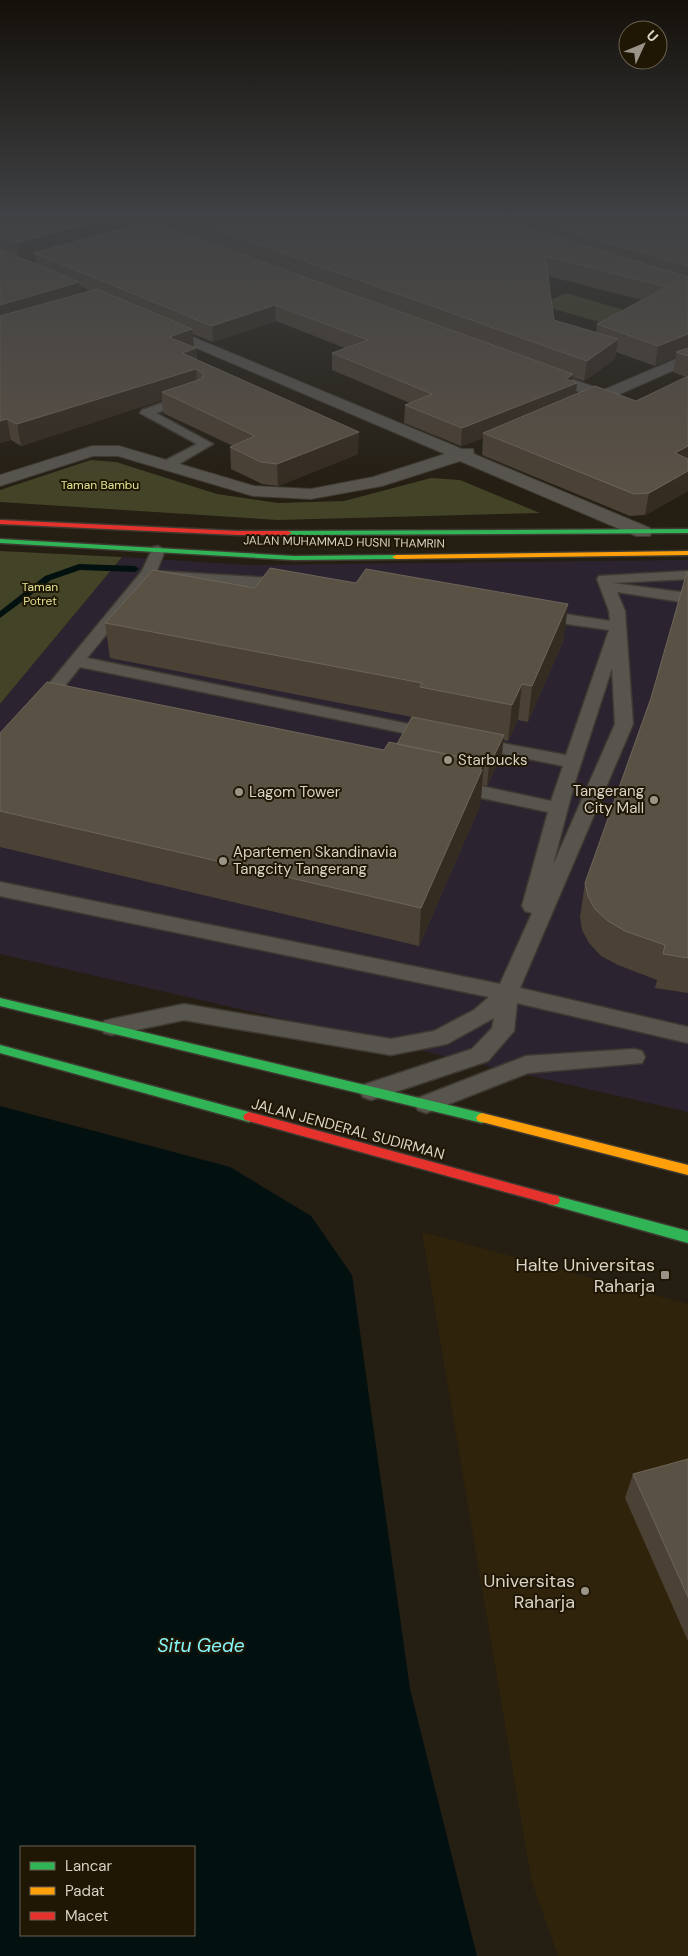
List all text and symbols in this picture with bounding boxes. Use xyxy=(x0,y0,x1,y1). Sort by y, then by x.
north arrow xyxy=(618,20,668,70)
text: U xyxy=(643,26,662,46)
park label: Taman Bambu xyxy=(61,477,139,493)
street label: JALAN MUHAMMAD HUSNI THAMRIN xyxy=(243,532,445,552)
park label: Taman Potret xyxy=(22,579,58,609)
place label: Starbucks xyxy=(458,750,528,770)
marker: Starbucks xyxy=(442,754,454,766)
place label: Tangerang City Mall xyxy=(573,781,644,818)
place label: Lagom Tower xyxy=(249,782,341,802)
marker: Lagom Tower xyxy=(233,786,245,798)
marker: Tangerang City Mall xyxy=(648,794,660,806)
place label: Apartemen Skandinavia Tangcity Tangerang xyxy=(233,842,397,879)
marker: Apartemen Skandinavia Tangcity Tangerang xyxy=(217,855,229,867)
street label: JALAN JENDERAL SUDIRMAN xyxy=(249,1094,447,1164)
place label: Halte Universitas Raharja xyxy=(516,1253,655,1298)
marker: Halte Universitas Raharja xyxy=(659,1269,671,1281)
place label: Universitas Raharja xyxy=(483,1569,575,1614)
marker: Universitas Raharja xyxy=(579,1585,591,1597)
water label: Situ Gede xyxy=(157,1633,245,1658)
legend xyxy=(20,1846,195,1936)
text: Lancar xyxy=(65,1856,112,1876)
text: Padat xyxy=(65,1881,105,1901)
text: Macet xyxy=(65,1906,109,1926)

